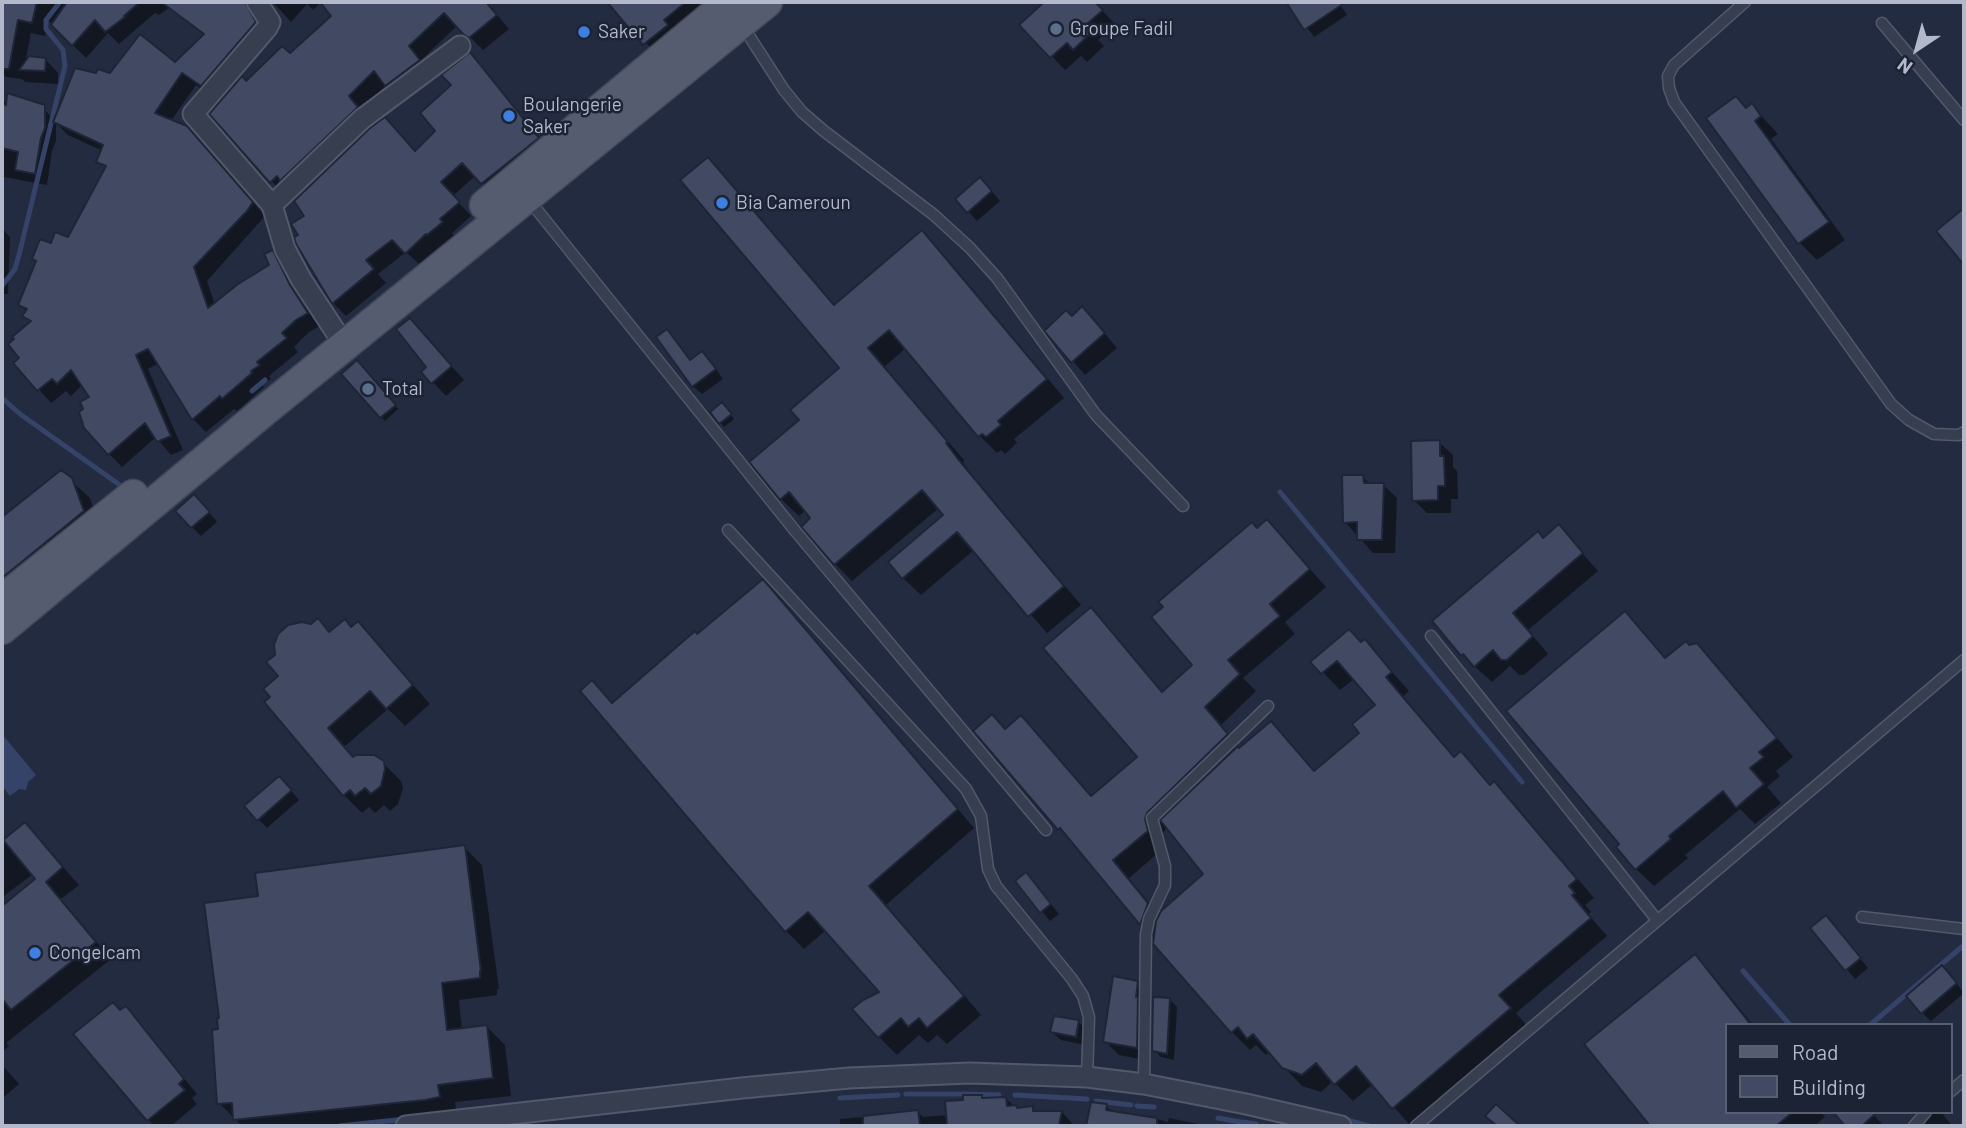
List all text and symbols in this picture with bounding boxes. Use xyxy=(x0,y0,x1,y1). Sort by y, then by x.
north arrow xyxy=(1882,14,1952,84)
place label: Groupe Fadil xyxy=(1070,18,1173,40)
place label: Saker xyxy=(598,21,645,43)
marker: Groupe Fadil xyxy=(1048,21,1064,37)
marker: Saker xyxy=(576,24,592,40)
text: N xyxy=(1892,53,1916,79)
place label: Boulangerie Saker xyxy=(523,94,622,138)
marker: Boulangerie Saker xyxy=(501,108,517,124)
place label: Bia Cameroun xyxy=(736,192,851,214)
marker: Bia Cameroun xyxy=(714,195,730,211)
place label: Total xyxy=(382,378,423,400)
marker: Total xyxy=(360,381,376,397)
place label: Congelcam xyxy=(49,942,141,964)
marker: Congelcam xyxy=(27,945,43,961)
legend xyxy=(1724,1023,1952,1114)
text: Road xyxy=(1792,1039,1838,1064)
text: Building xyxy=(1792,1074,1866,1099)

